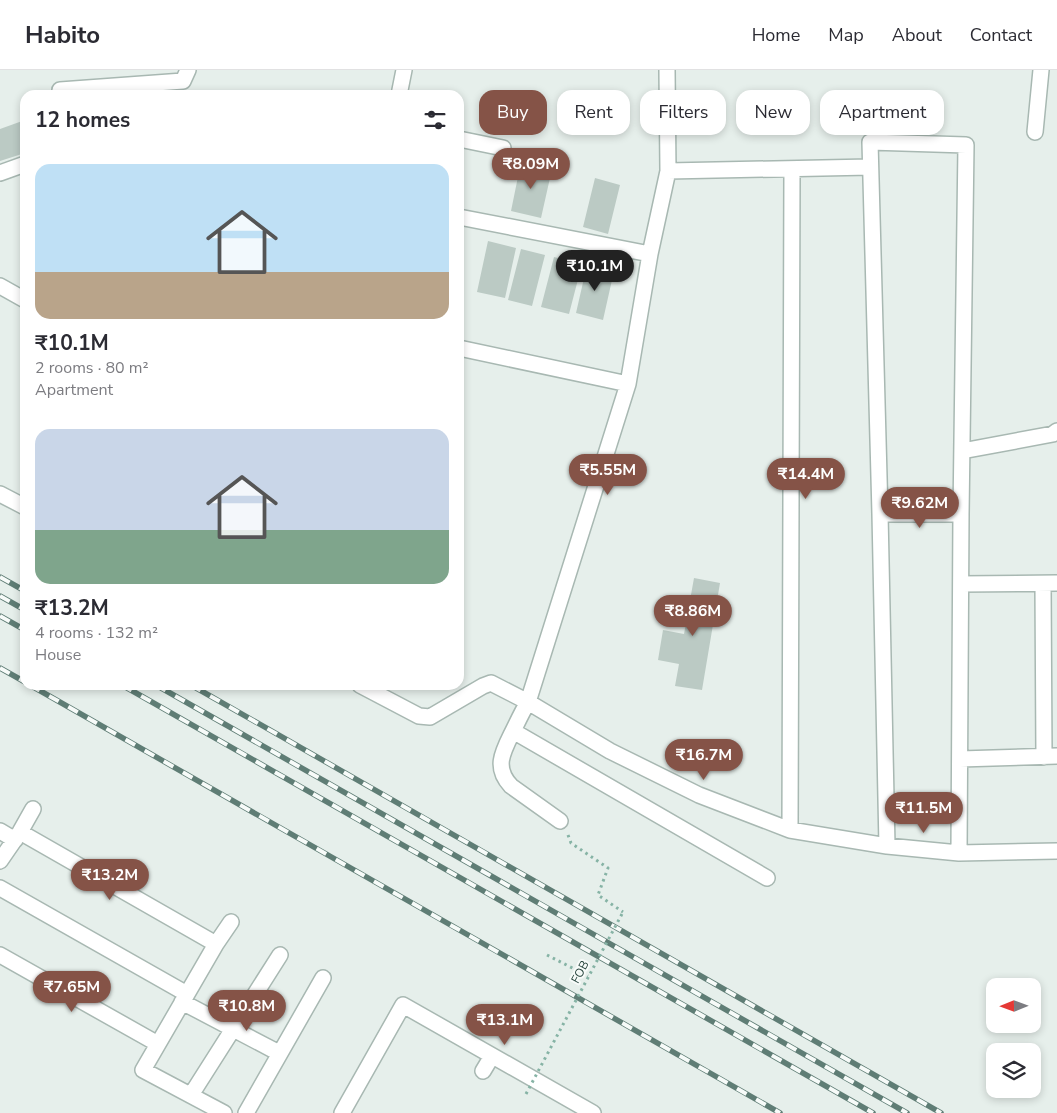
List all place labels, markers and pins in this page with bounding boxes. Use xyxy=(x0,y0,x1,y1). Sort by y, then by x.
pin: ₹8.09M xyxy=(490,148,572,190)
pin: ₹10.1M xyxy=(554,250,636,292)
pin: ₹5.55M xyxy=(567,454,649,496)
pin: ₹14.4M xyxy=(765,458,847,500)
pin: ₹9.62M xyxy=(879,486,961,529)
pin: ₹8.86M xyxy=(652,594,734,637)
pin: ₹16.7M xyxy=(663,738,745,781)
pin: ₹11.5M xyxy=(883,792,965,834)
pin: ₹13.2M xyxy=(69,858,151,901)
pin: ₹7.65M xyxy=(31,970,113,1013)
pin: ₹10.8M xyxy=(206,990,288,1032)
pin: ₹13.1M xyxy=(464,1004,546,1046)

